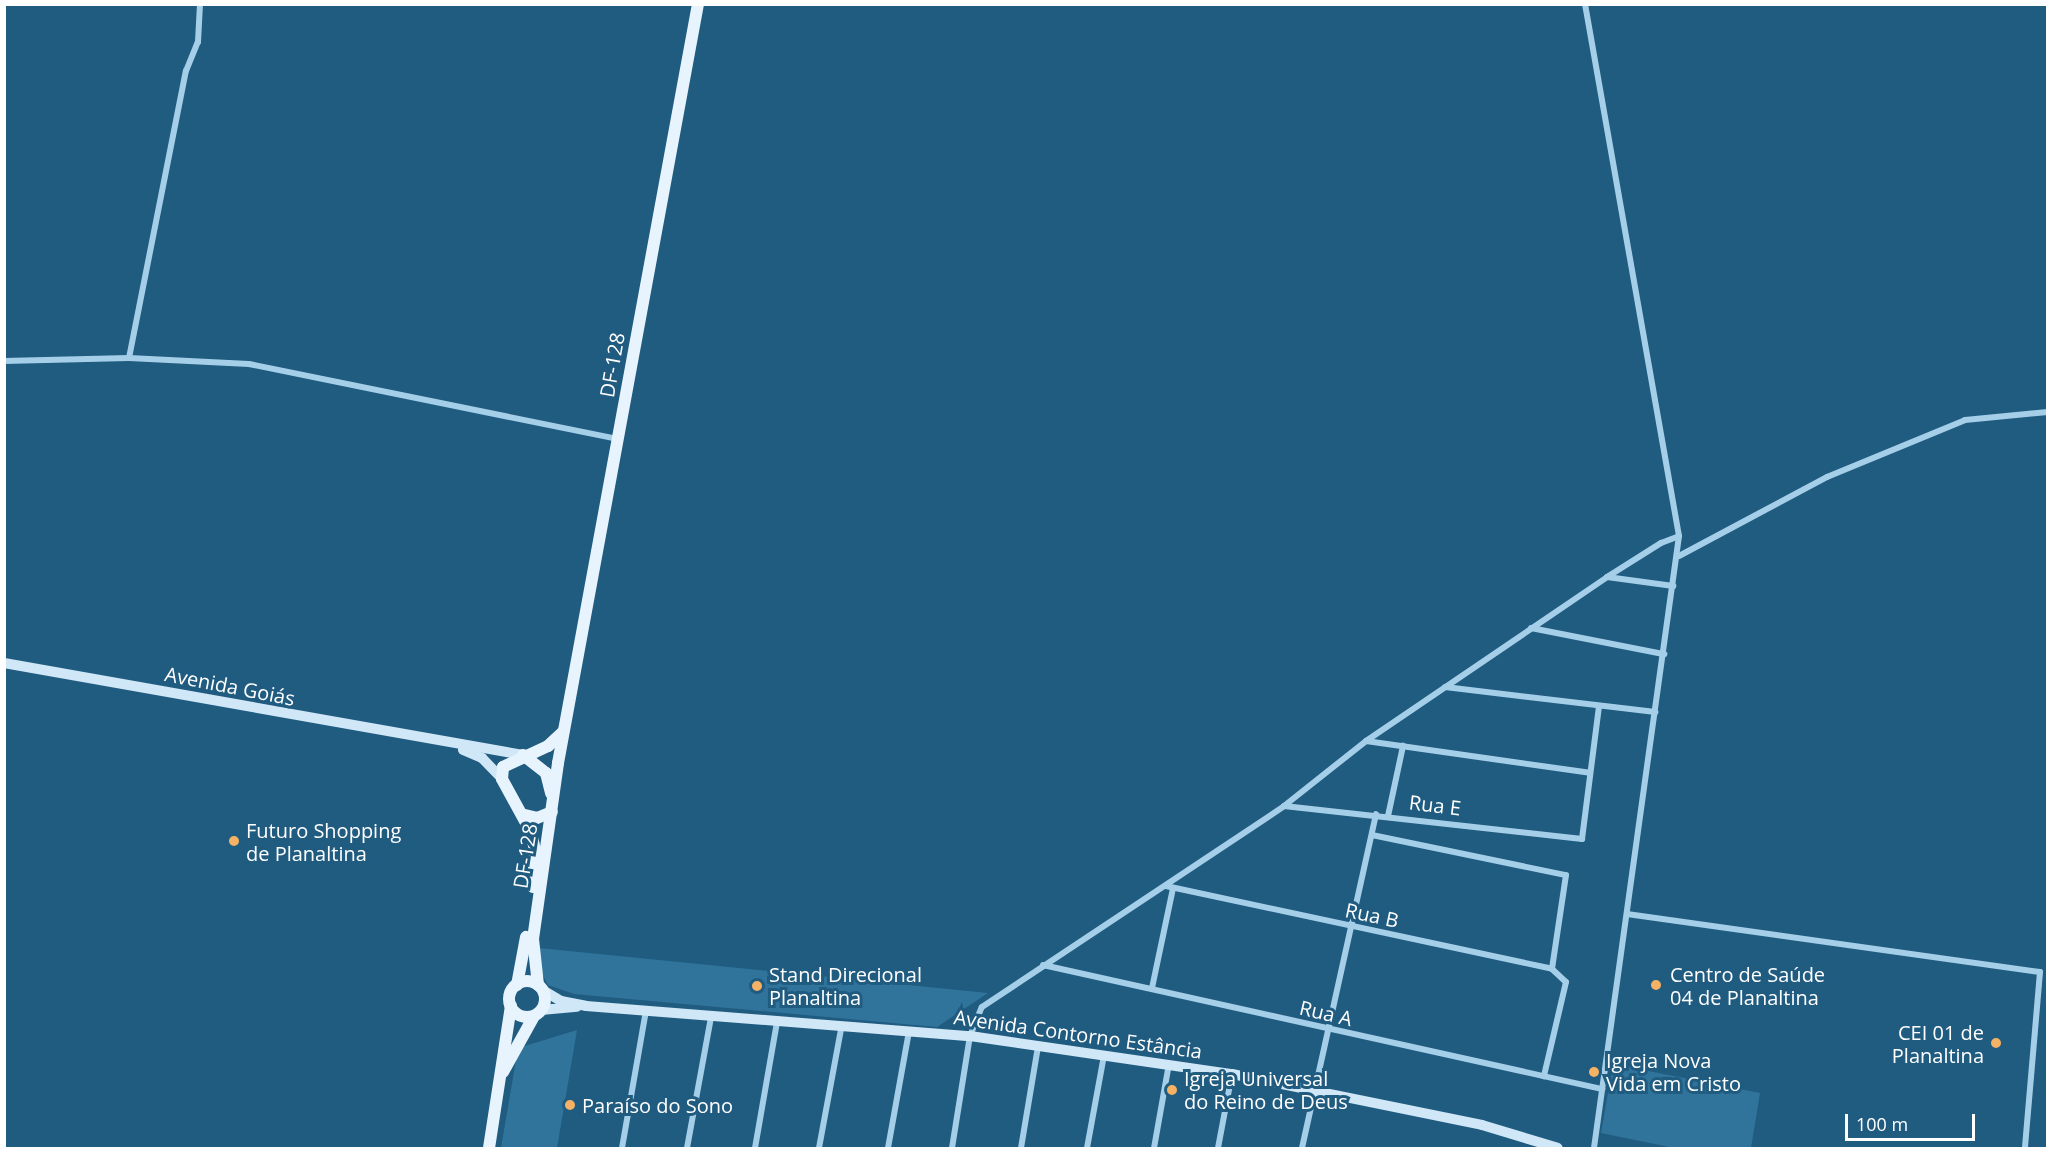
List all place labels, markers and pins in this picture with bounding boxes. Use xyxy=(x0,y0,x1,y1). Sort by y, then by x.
place label: Futuro Shopping de Planaltina xyxy=(246,818,401,865)
marker: Futuro Shopping de Planaltina xyxy=(227,834,241,848)
place label: Centro de Saúde 04 de Planaltina xyxy=(1670,962,1825,1009)
place label: Stand Direcional Planaltina xyxy=(769,963,922,1010)
marker: Centro de Saúde 04 de Planaltina xyxy=(1647,976,1665,994)
marker: Stand Direcional Planaltina xyxy=(750,979,764,993)
place label: CEI 01 de Planaltina xyxy=(1892,1020,1984,1067)
marker: CEI 01 de Planaltina xyxy=(1989,1036,2003,1050)
place label: Igreja Nova Vida em Cristo xyxy=(1606,1048,1741,1095)
marker: Igreja Nova Vida em Cristo xyxy=(1587,1065,1601,1079)
place label: Igreja Universal do Reino de Deus xyxy=(1184,1066,1348,1113)
marker: Igreja Universal do Reino de Deus xyxy=(1165,1083,1179,1097)
place label: Paraíso do Sono xyxy=(582,1093,733,1117)
marker: Paraíso do Sono xyxy=(563,1098,577,1112)

